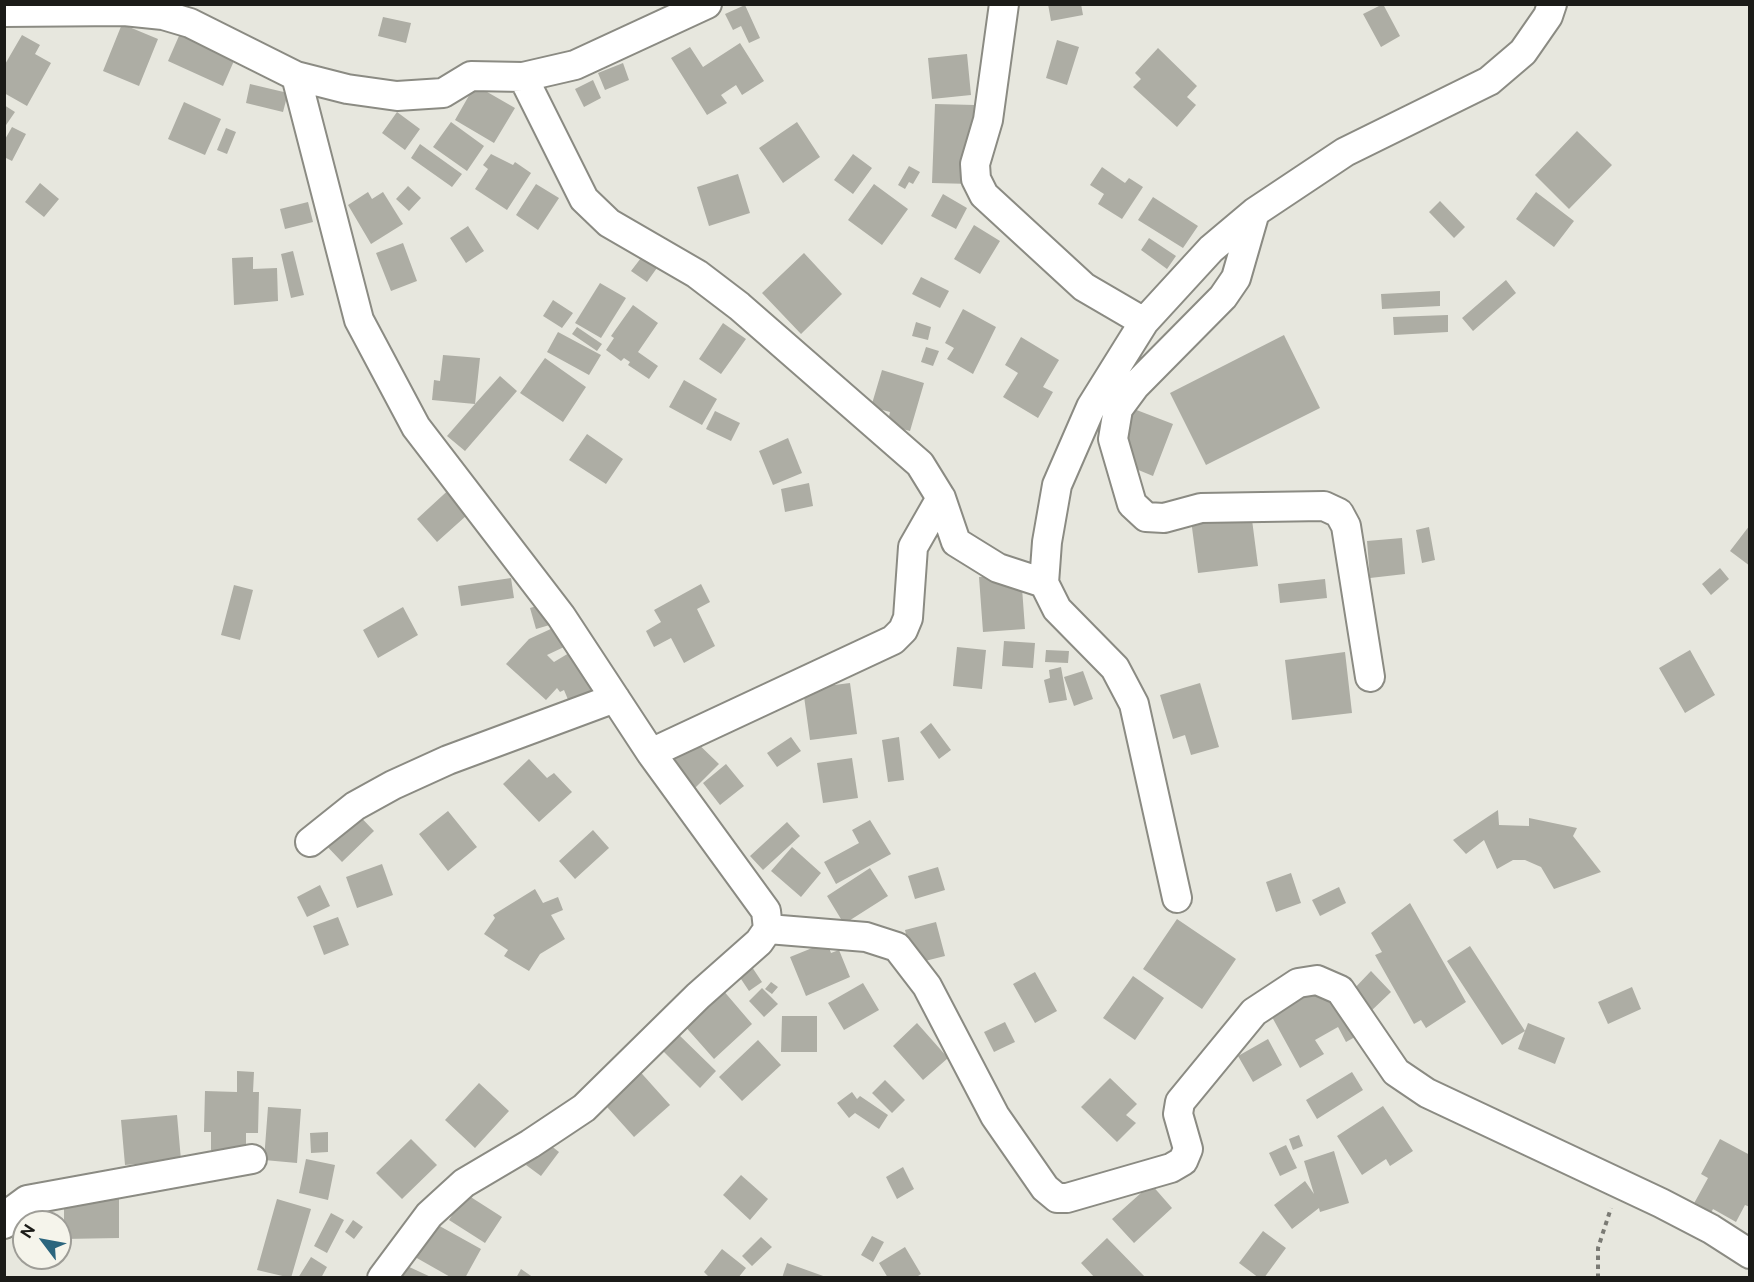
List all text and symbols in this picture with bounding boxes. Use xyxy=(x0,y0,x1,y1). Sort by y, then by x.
north arrow xyxy=(12,1210,72,1270)
text: N xyxy=(17,1221,39,1242)

